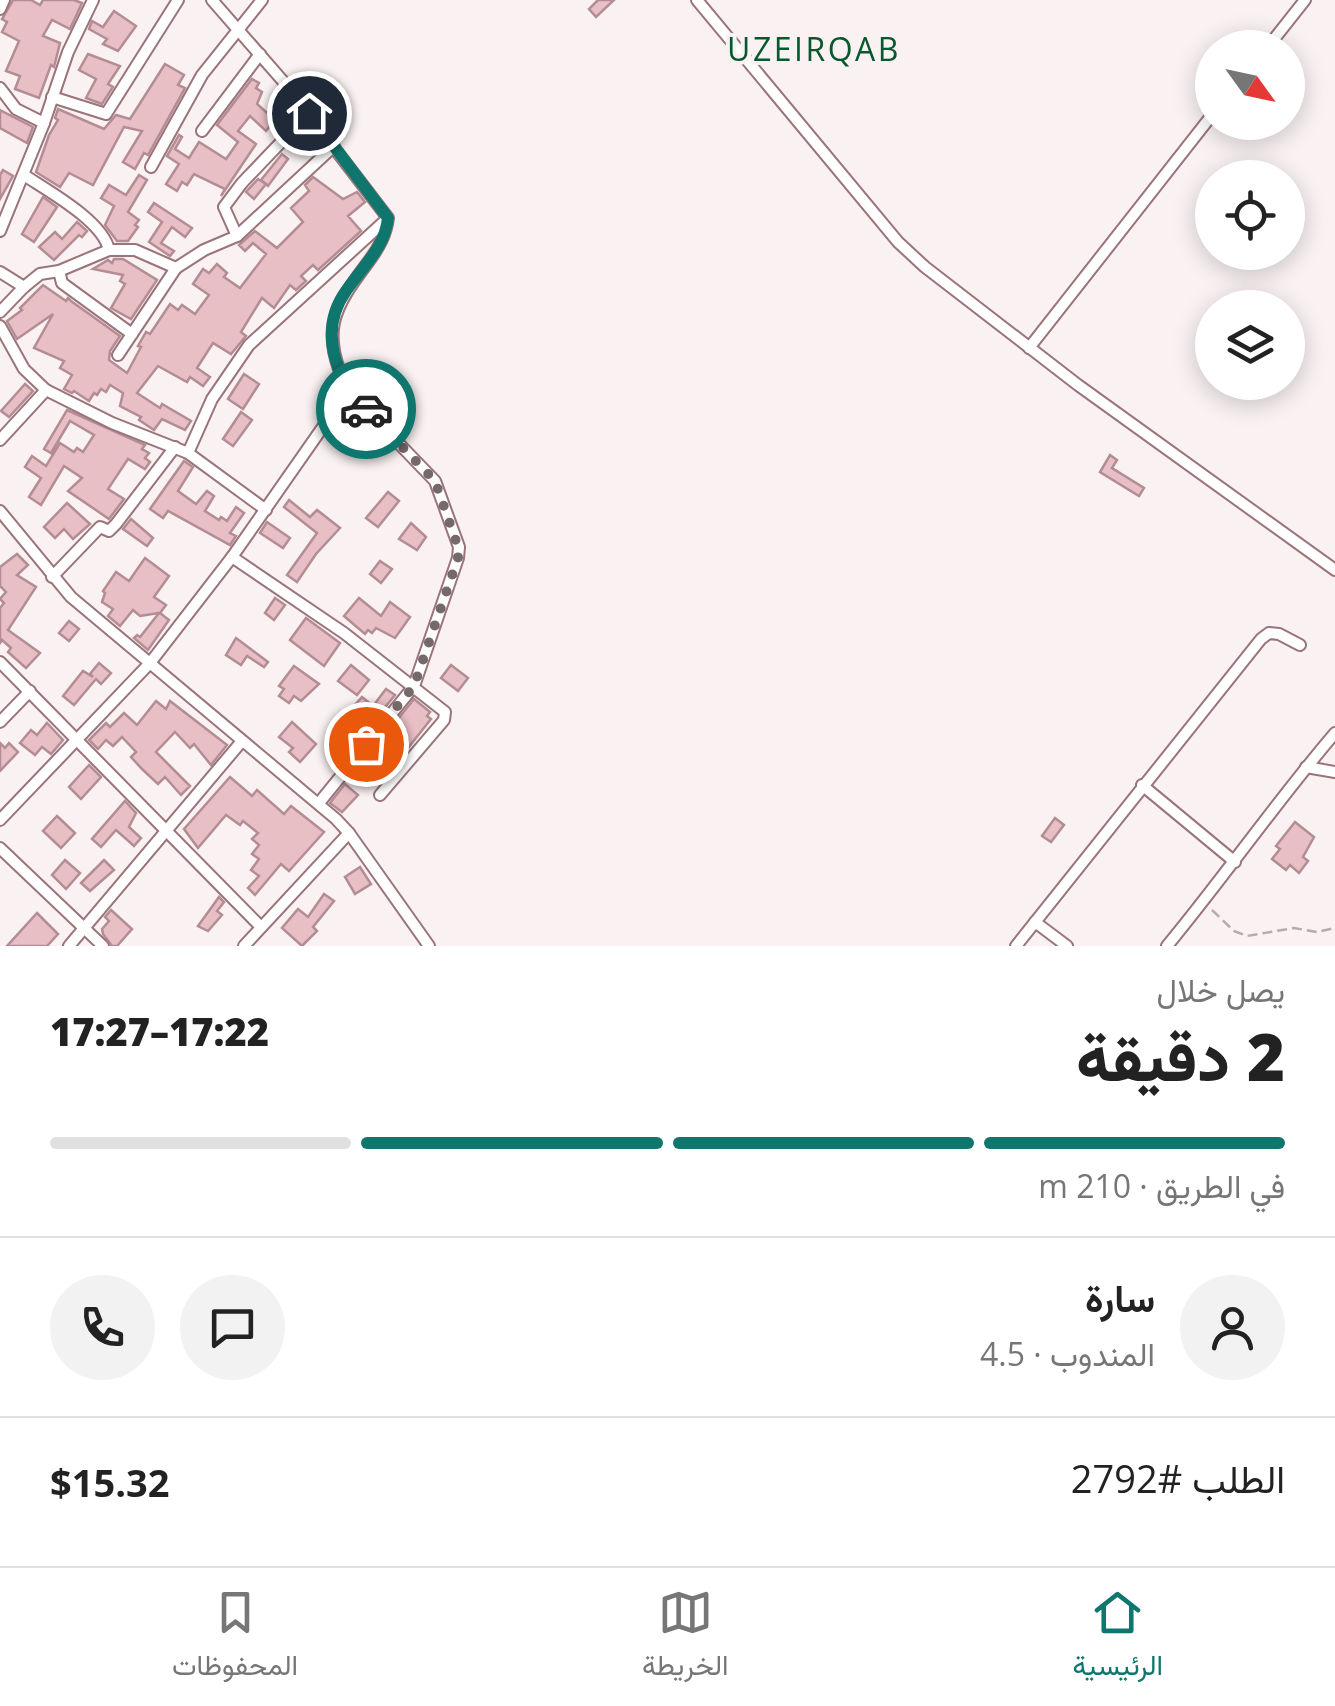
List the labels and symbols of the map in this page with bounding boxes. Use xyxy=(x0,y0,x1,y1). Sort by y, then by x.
district label: UZEIRQAB xyxy=(727,27,901,70)
north arrow xyxy=(1195,30,1305,140)
pin xyxy=(267,71,352,156)
courier xyxy=(316,359,416,459)
pin xyxy=(324,702,409,787)

